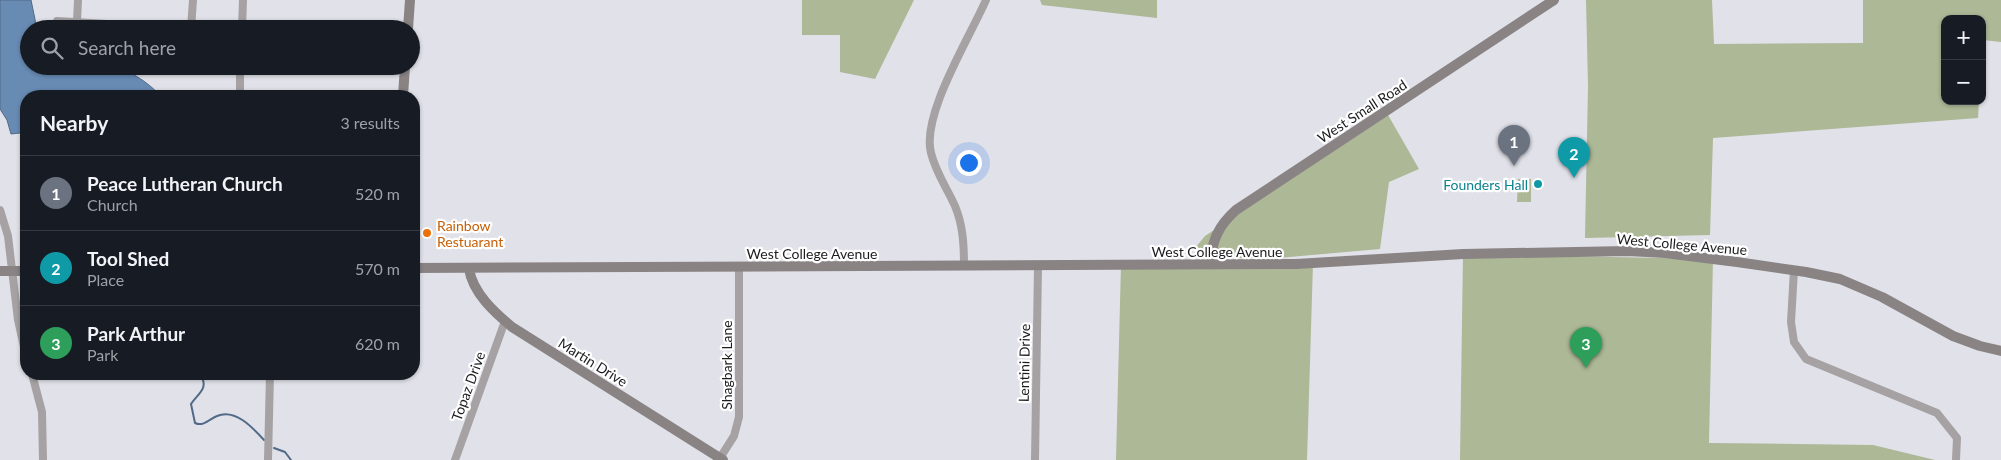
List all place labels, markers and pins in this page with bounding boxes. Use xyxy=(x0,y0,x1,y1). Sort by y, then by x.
pin: 1 xyxy=(1498,125,1530,166)
pin: 2 xyxy=(1558,137,1590,178)
place label: Founders Hall xyxy=(1443,176,1528,193)
marker: Founders Hall xyxy=(1532,178,1544,190)
place label: Rainbow Restuarant xyxy=(437,217,503,250)
marker: Rainbow Restuarant xyxy=(421,227,433,239)
pin: 3 xyxy=(1570,327,1602,368)

